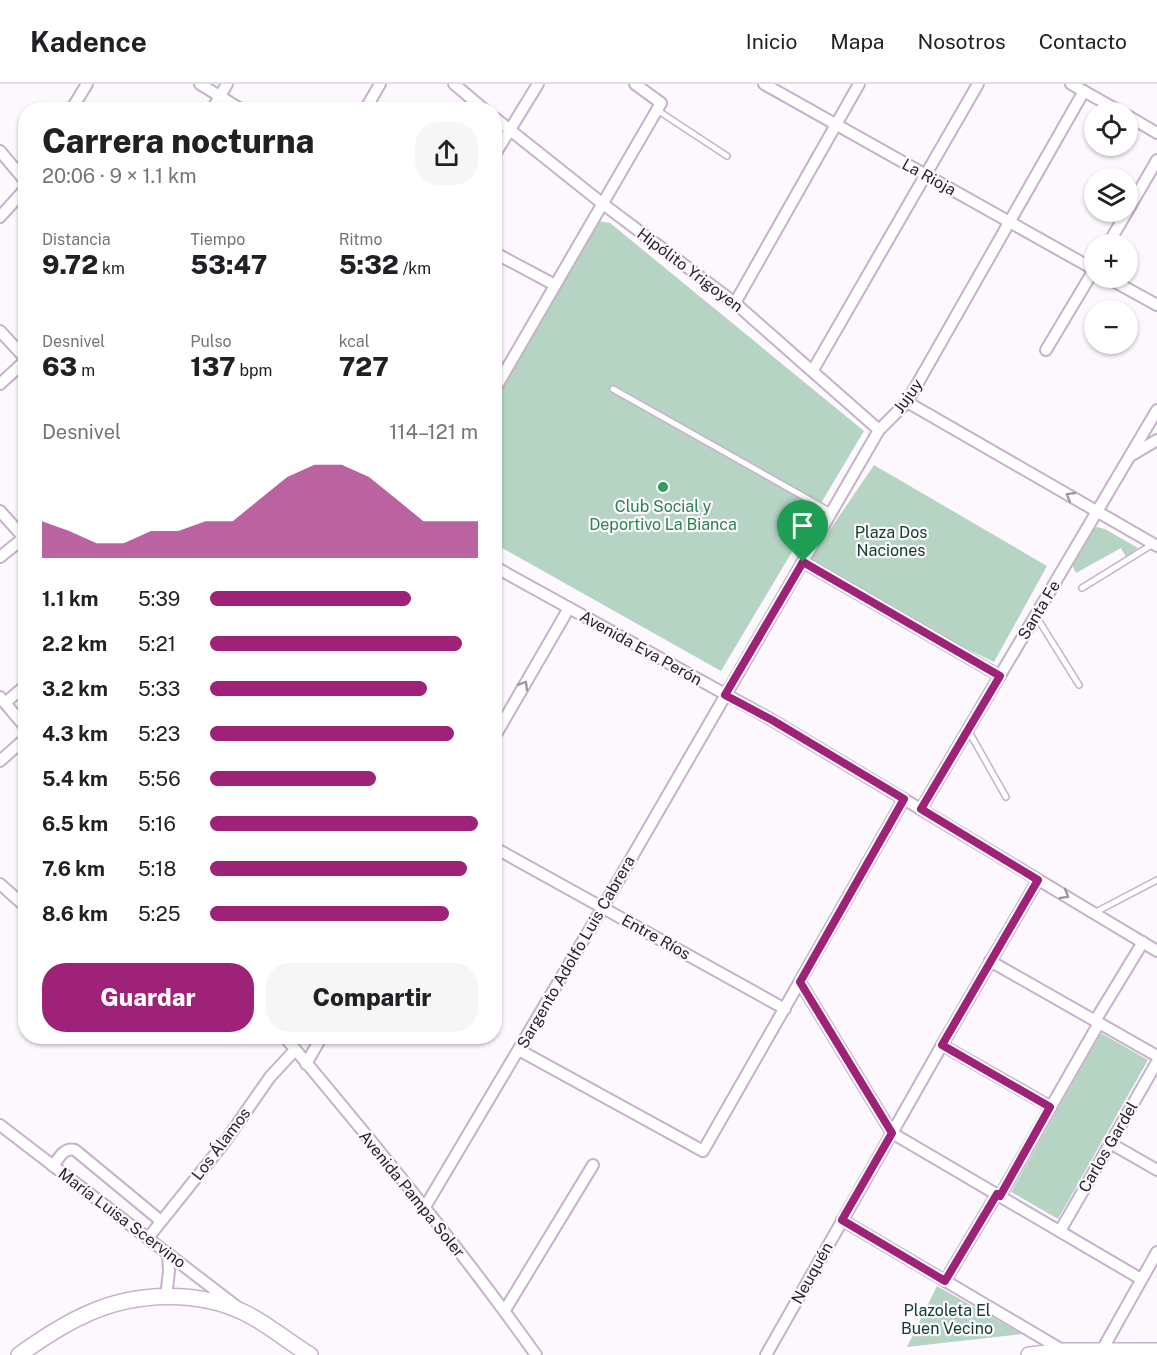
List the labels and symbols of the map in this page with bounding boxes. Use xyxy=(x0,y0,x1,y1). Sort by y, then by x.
street label: La Rioja xyxy=(899,155,959,199)
street label: Hipólito Yrigoyen xyxy=(633,224,747,316)
street label: Jujuy xyxy=(889,375,927,417)
marker: Club Social y Deportivo La Bianca xyxy=(656,480,670,494)
one-way arrow xyxy=(1066,492,1076,504)
place label: Club Social y Deportivo La Bianca xyxy=(589,497,737,534)
pin xyxy=(777,500,828,562)
park label: Plaza Dos Naciones xyxy=(855,523,927,560)
street label: Santa Fe xyxy=(1014,577,1064,643)
street label: Avenida Eva Perón xyxy=(577,607,705,689)
one-way arrow xyxy=(517,681,529,691)
street label: Sargento Adolfo Luis Cabrera xyxy=(513,852,639,1052)
one-way arrow xyxy=(1059,888,1069,900)
street label: Entre Ríos xyxy=(618,910,694,964)
street label: Carlos Gardel xyxy=(1074,1098,1142,1196)
street label: Los Álamos xyxy=(187,1103,254,1184)
street label: Avenida Pampa Soler xyxy=(355,1127,469,1261)
street label: María Luisa Scervino xyxy=(55,1164,189,1272)
street label: Neuquén xyxy=(787,1239,837,1307)
park label: Plazoleta El Buen Vecino xyxy=(901,1301,993,1338)

